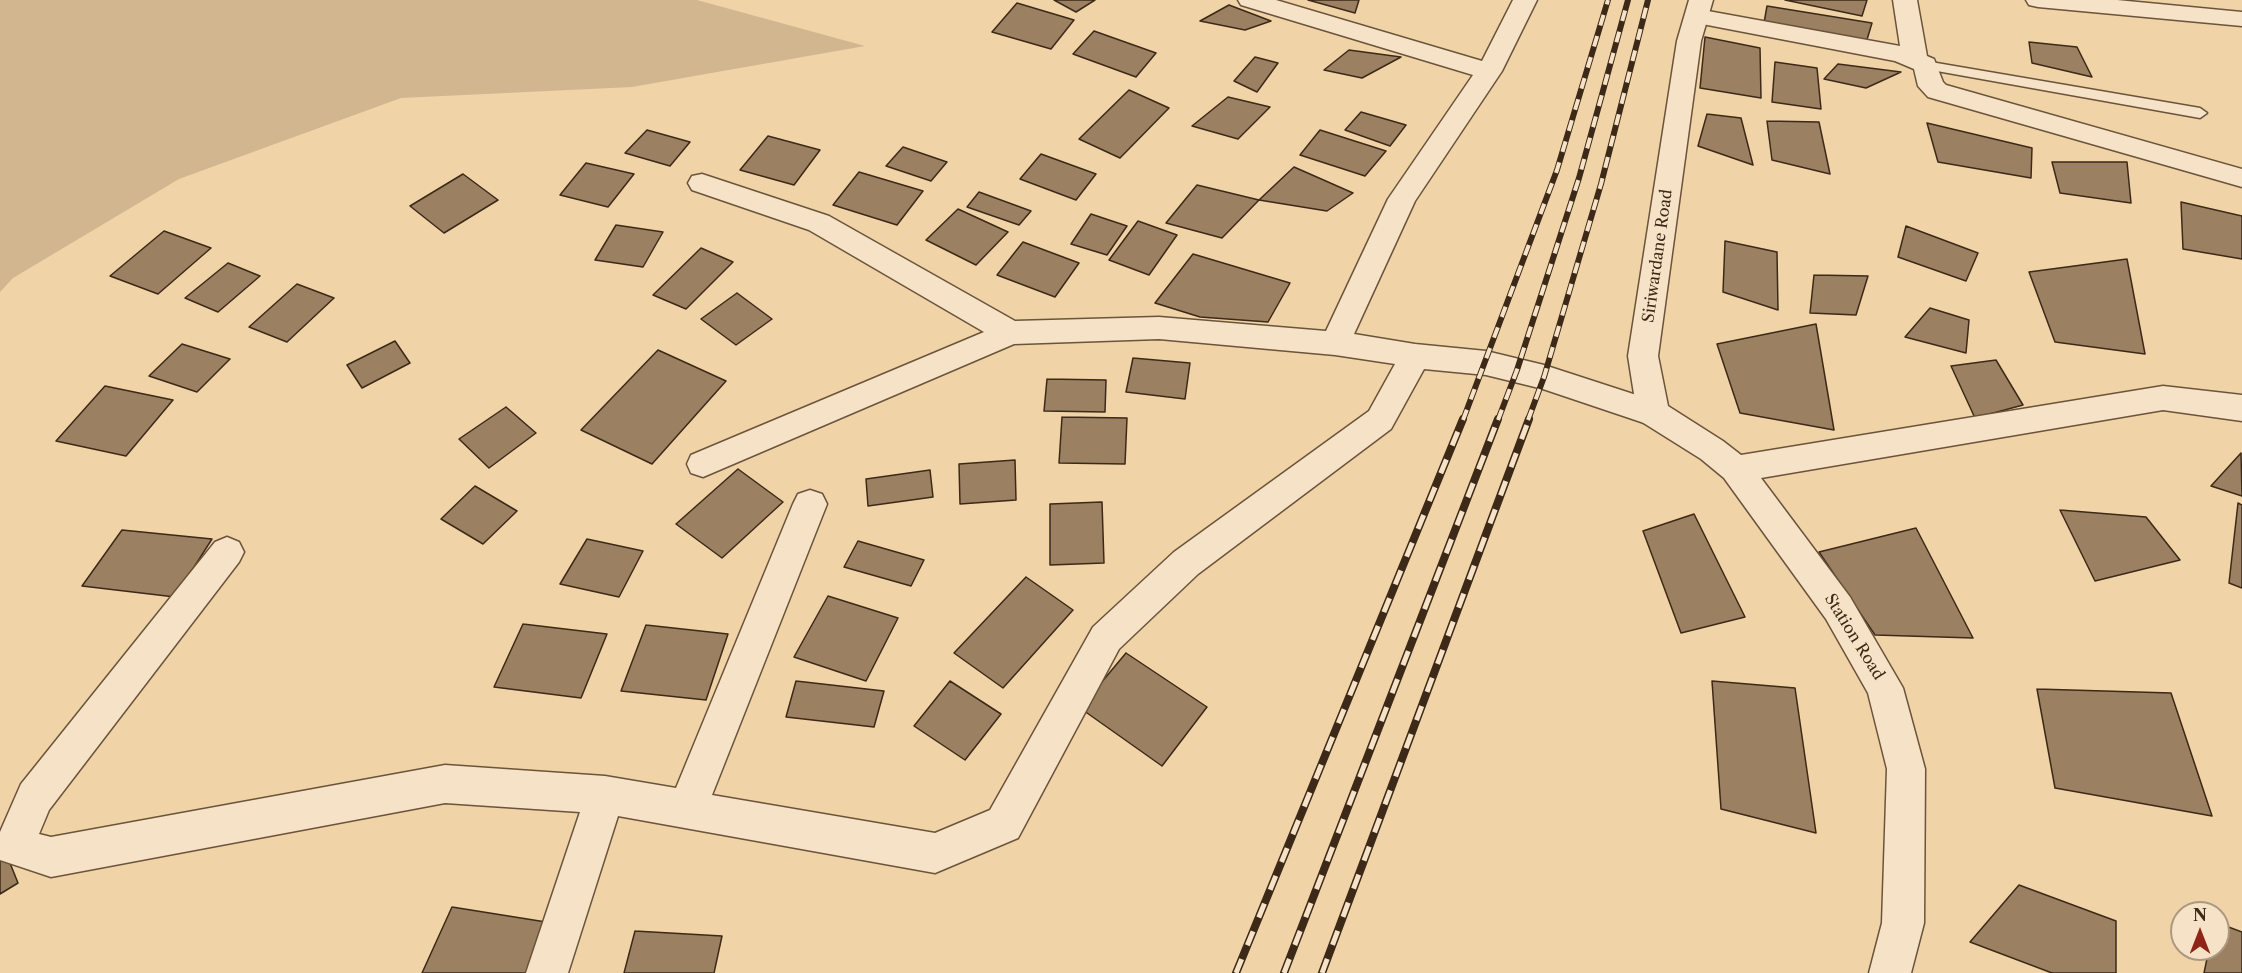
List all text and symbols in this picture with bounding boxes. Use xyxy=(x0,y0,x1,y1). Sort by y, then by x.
street label: Siriwardane Road xyxy=(1639,188,1677,324)
street label: Station Road xyxy=(1820,590,1888,684)
north arrow xyxy=(2170,901,2230,961)
text: N xyxy=(2193,905,2207,925)

